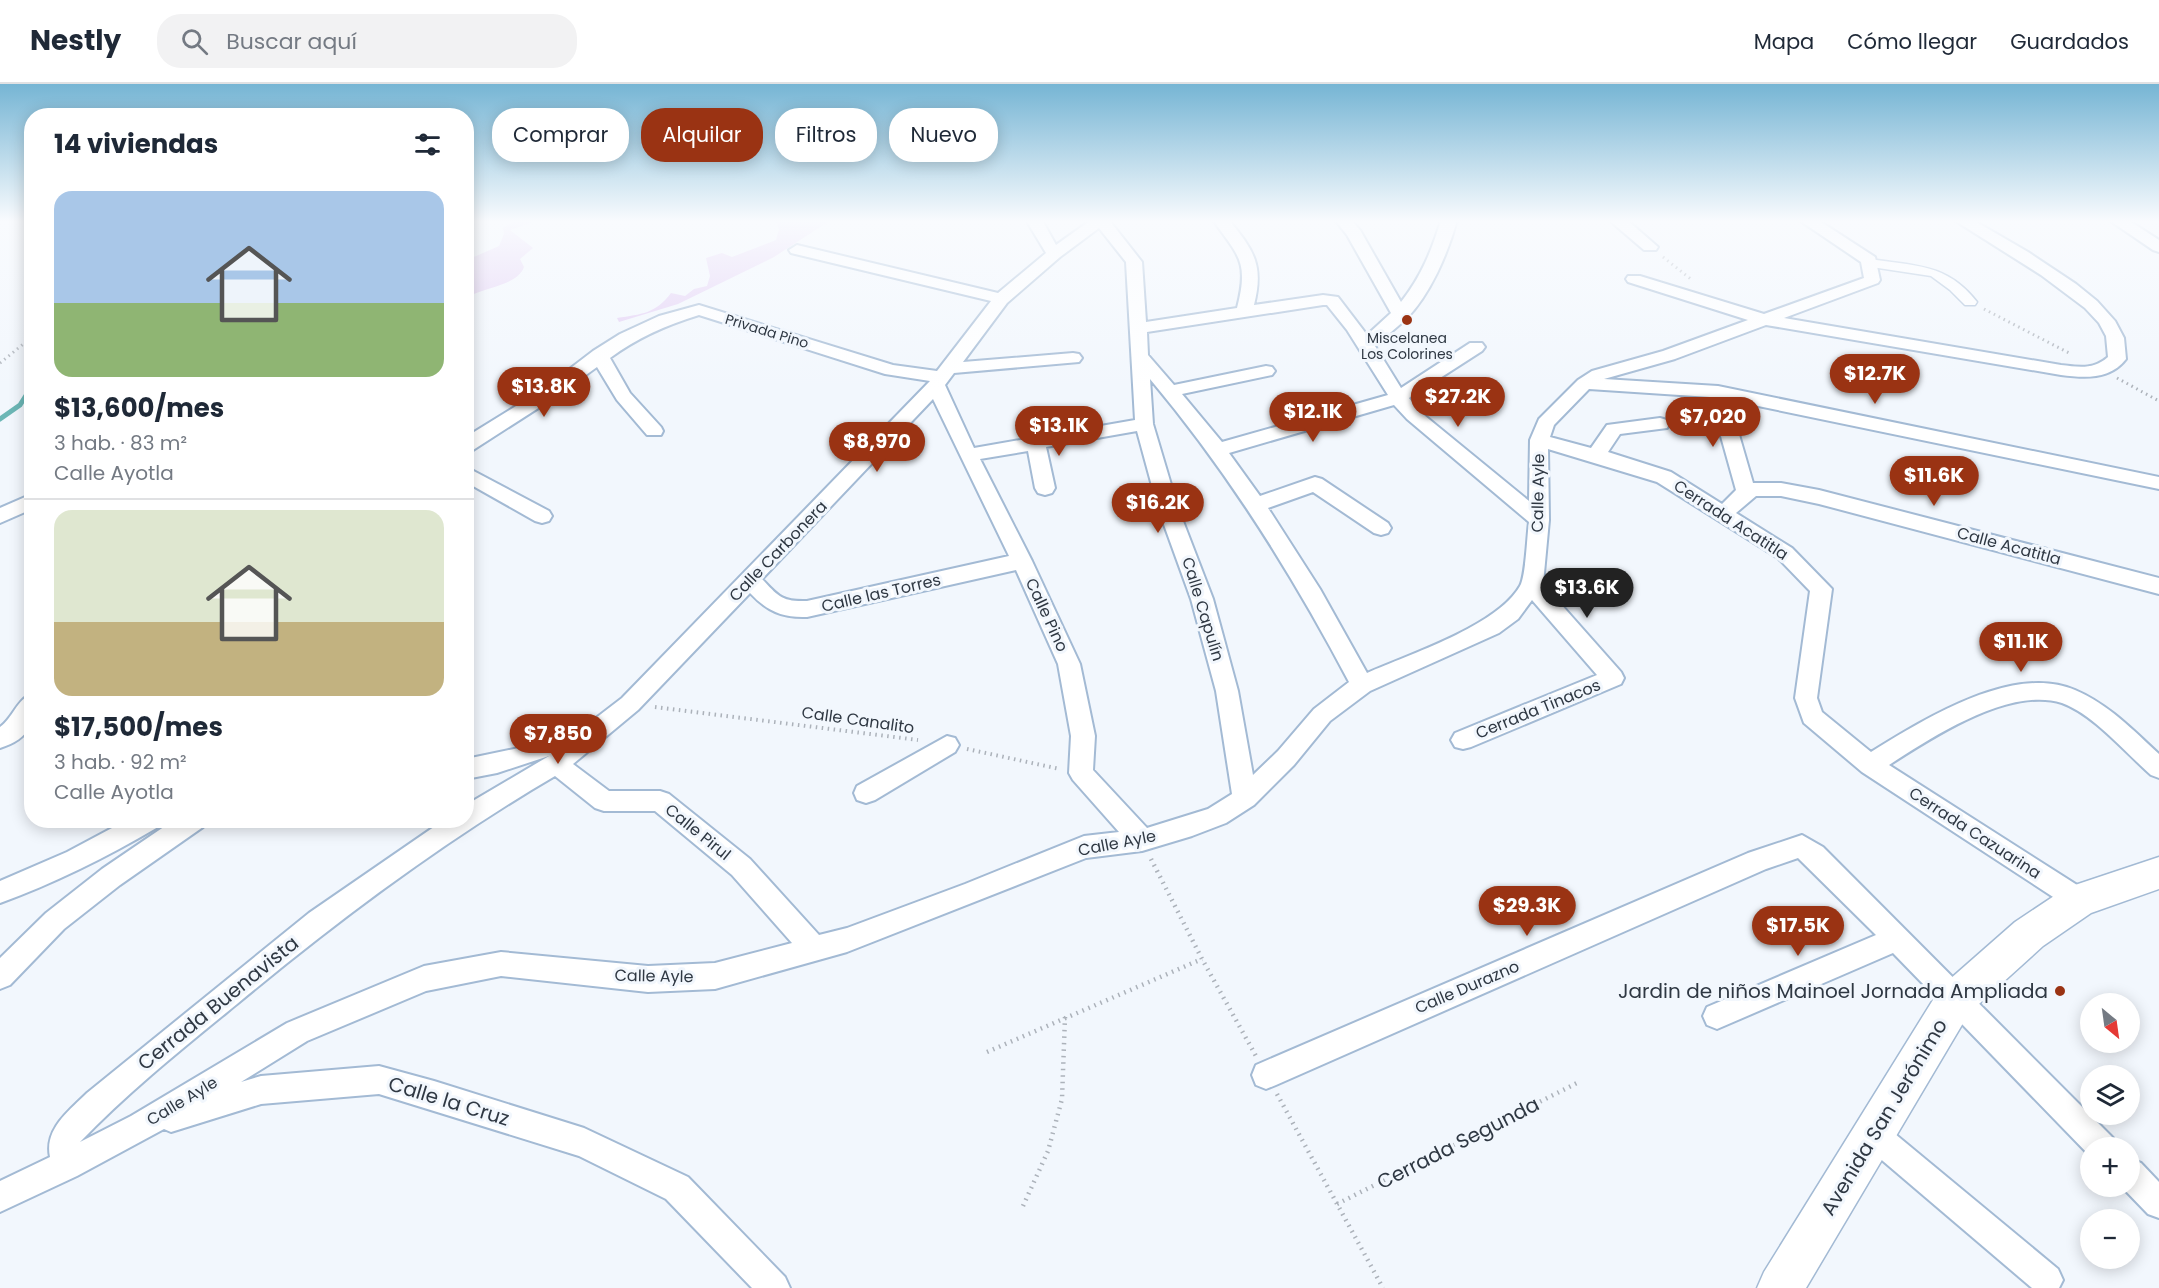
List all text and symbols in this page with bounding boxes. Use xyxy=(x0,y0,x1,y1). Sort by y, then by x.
search box xyxy=(157,14,577,68)
text: Nestly xyxy=(30,21,121,60)
icon: search xyxy=(178,25,211,58)
text: Buscar aquí xyxy=(226,26,357,57)
text: Mapa xyxy=(1754,27,1814,56)
text: Cómo llegar xyxy=(1847,27,1977,56)
text: Guardados xyxy=(2010,27,2129,56)
chip: Comprar xyxy=(492,108,629,162)
chip: Alquilar xyxy=(641,108,763,162)
chip: Filtros xyxy=(775,108,877,162)
chip: Nuevo xyxy=(889,108,998,162)
text: 14 viviendas xyxy=(54,126,218,162)
icon: filters xyxy=(411,128,444,161)
icon: home xyxy=(195,230,303,338)
street label: Privada Pino xyxy=(723,309,811,353)
marker: Miscelanea Los Colorines xyxy=(1400,313,1414,327)
place label: Miscelanea Los Colorines xyxy=(1361,328,1453,364)
pin: $12.7K xyxy=(1826,354,1924,405)
text: $12.7K xyxy=(1844,359,1906,387)
pin: $13.8K xyxy=(495,367,593,418)
text: $13.8K xyxy=(511,372,577,400)
pin: $27.2K xyxy=(1409,377,1507,428)
text: $27.2K xyxy=(1425,382,1491,410)
text: $13,600/mes xyxy=(54,390,224,426)
pin: $12.1K xyxy=(1264,392,1362,443)
text: $12.1K xyxy=(1283,397,1343,425)
pin: $7,020 xyxy=(1664,397,1762,448)
text: $7,020 xyxy=(1679,402,1747,430)
pin: $13.1K xyxy=(1010,406,1108,457)
text: $13.1K xyxy=(1029,411,1089,439)
pin: $8,970 xyxy=(828,422,926,473)
text: $8,970 xyxy=(843,427,911,455)
text: 3 hab. · 83 m² xyxy=(54,429,187,457)
street label: Calle Ayle xyxy=(1526,453,1550,533)
pin: $11.6K xyxy=(1885,456,1983,507)
text: Calle Ayotla xyxy=(54,459,174,487)
text: $11.6K xyxy=(1904,461,1964,489)
street label: Cerrada Acatitla xyxy=(1669,474,1793,566)
pin: $16.2K xyxy=(1109,483,1207,534)
text: $16.2K xyxy=(1126,488,1190,516)
street label: Calle Carbonera xyxy=(724,495,832,607)
street label: Calle Acatitla xyxy=(1954,521,2064,571)
icon: home xyxy=(195,549,303,657)
street label: Calle Capulín xyxy=(1176,554,1230,664)
street label: Calle las Torres xyxy=(819,568,943,618)
pin: $13.6K xyxy=(1538,568,1636,619)
text: $13.6K xyxy=(1554,573,1620,601)
street label: Calle Pino xyxy=(1020,574,1074,656)
pin: $11.1K xyxy=(1972,622,2070,673)
text: $11.1K xyxy=(1993,627,2049,655)
street label: Cerrada Tinacos xyxy=(1472,673,1604,745)
street label: Calle Canalito xyxy=(800,701,916,739)
text: $17,500/mes xyxy=(54,709,223,745)
pin: $7,850 xyxy=(509,714,607,765)
text: $7,850 xyxy=(524,719,592,747)
text: 3 hab. · 92 m² xyxy=(54,748,187,776)
text: Calle Ayotla xyxy=(54,778,174,806)
street label: Cerrada Cazuarina xyxy=(1904,782,2046,884)
street label: Calle Pirul xyxy=(660,798,736,866)
street label: Calle Ayle xyxy=(1076,824,1158,862)
pin: $29.3K xyxy=(1478,886,1576,937)
text: $29.3K xyxy=(1493,891,1561,919)
pin: $17.5K xyxy=(1749,906,1847,957)
text: $17.5K xyxy=(1766,911,1830,939)
street label: Cerrada Buenavista xyxy=(132,929,304,1077)
street label: Calle Durazno xyxy=(1411,955,1523,1019)
street label: Calle Ayle xyxy=(614,964,694,988)
place label: Jardin de niños Mainoel Jornada Ampliada xyxy=(1618,977,2048,1005)
marker: Jardin de niños Mainoel Jornada Ampliada xyxy=(2053,984,2067,998)
north arrow xyxy=(2080,993,2140,1053)
map controls xyxy=(2080,993,2140,1269)
street label: Avenida San Jerónimo xyxy=(1814,1013,1954,1221)
button: layers xyxy=(2080,1065,2140,1125)
street label: Calle la Cruz xyxy=(385,1069,513,1133)
street label: Calle Ayle xyxy=(142,1071,222,1131)
street label: Cerrada Segunda xyxy=(1372,1090,1544,1196)
button: + xyxy=(2080,1137,2140,1197)
button: − xyxy=(2080,1209,2140,1269)

